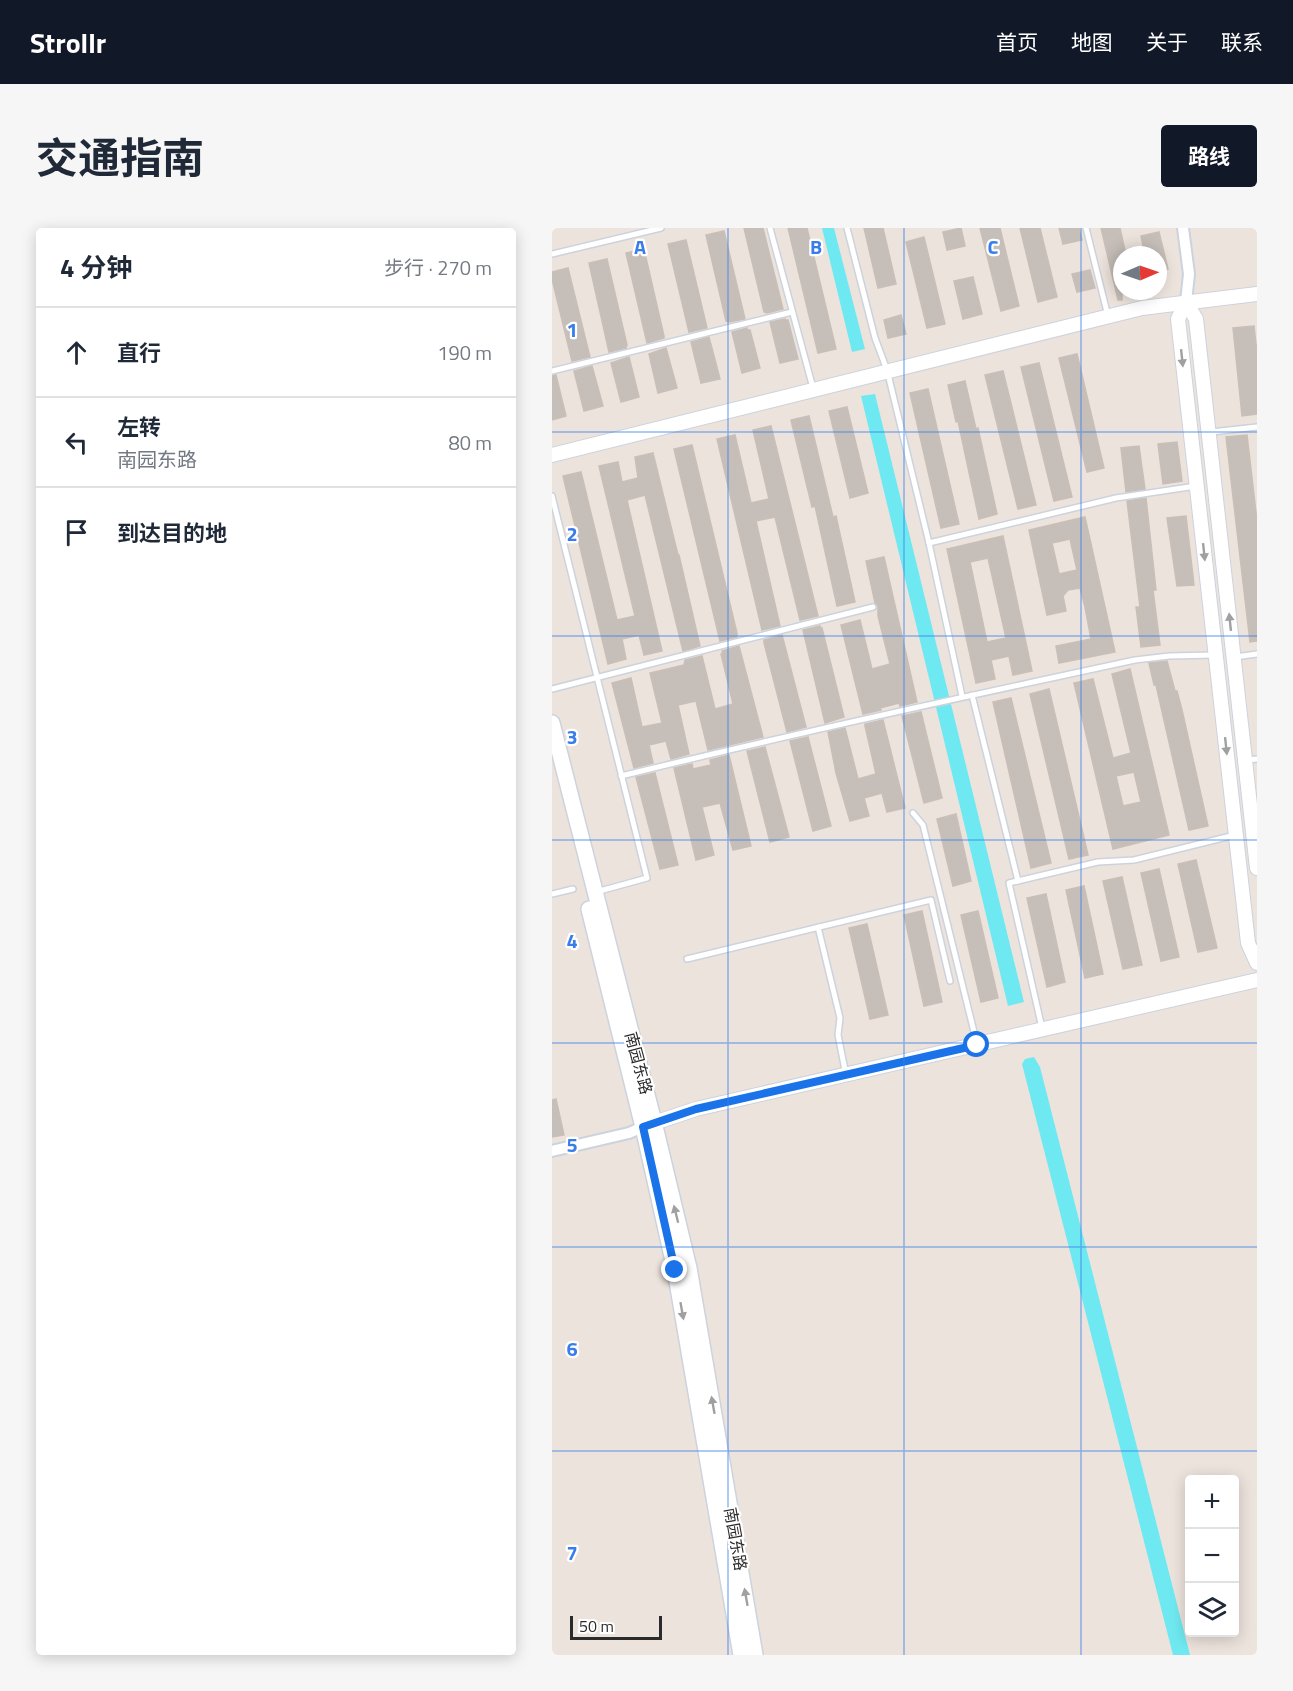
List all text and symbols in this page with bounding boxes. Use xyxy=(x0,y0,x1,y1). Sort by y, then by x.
text: Strollr xyxy=(30,21,106,64)
text: 首页 xyxy=(996,26,1038,58)
text: 地图 xyxy=(1071,26,1113,58)
text: 关于 xyxy=(1146,26,1188,58)
text: 联系 xyxy=(1221,26,1263,58)
text: 交通指南 xyxy=(36,125,204,189)
button: 路线 xyxy=(1161,125,1257,187)
text: A xyxy=(634,231,646,262)
text: B xyxy=(810,231,822,262)
text: C xyxy=(988,231,999,262)
north arrow xyxy=(1113,246,1167,300)
text: 4 分钟 xyxy=(60,248,132,287)
text: 步行 · 270 m xyxy=(384,252,492,283)
text: 1 xyxy=(566,314,578,345)
icon: ahead xyxy=(60,336,93,369)
text: 直行 xyxy=(117,336,161,370)
text: 190 m xyxy=(437,337,492,368)
one-way arrow xyxy=(1177,349,1187,368)
text: 左转 xyxy=(117,410,161,444)
icon: left xyxy=(60,426,93,459)
text: 80 m xyxy=(448,427,492,458)
text: 南园东路 xyxy=(117,444,197,475)
icon: arrive xyxy=(60,516,93,549)
text: 到达目的地 xyxy=(117,516,227,550)
text: 2 xyxy=(566,518,578,549)
one-way arrow xyxy=(1199,543,1209,562)
one-way arrow xyxy=(1225,612,1234,631)
text: 3 xyxy=(566,721,578,752)
one-way arrow xyxy=(1221,737,1231,756)
text: 4 xyxy=(566,925,578,956)
street label: 南园东路 xyxy=(619,1029,659,1097)
route start xyxy=(963,1031,989,1057)
text: 5 xyxy=(566,1129,578,1160)
one-way arrow xyxy=(671,1204,681,1223)
route end xyxy=(661,1256,687,1282)
one-way arrow xyxy=(678,1302,687,1321)
text: 6 xyxy=(566,1333,578,1364)
one-way arrow xyxy=(708,1395,717,1414)
map controls xyxy=(1185,1475,1239,1637)
button: + xyxy=(1185,1475,1239,1529)
street label: 南园东路 xyxy=(719,1505,753,1573)
button: − xyxy=(1185,1529,1239,1583)
text: 7 xyxy=(566,1537,578,1568)
button: layers xyxy=(1185,1583,1239,1637)
one-way arrow xyxy=(741,1588,750,1607)
scale bar xyxy=(570,1613,662,1640)
text: 50 m xyxy=(579,1614,614,1638)

